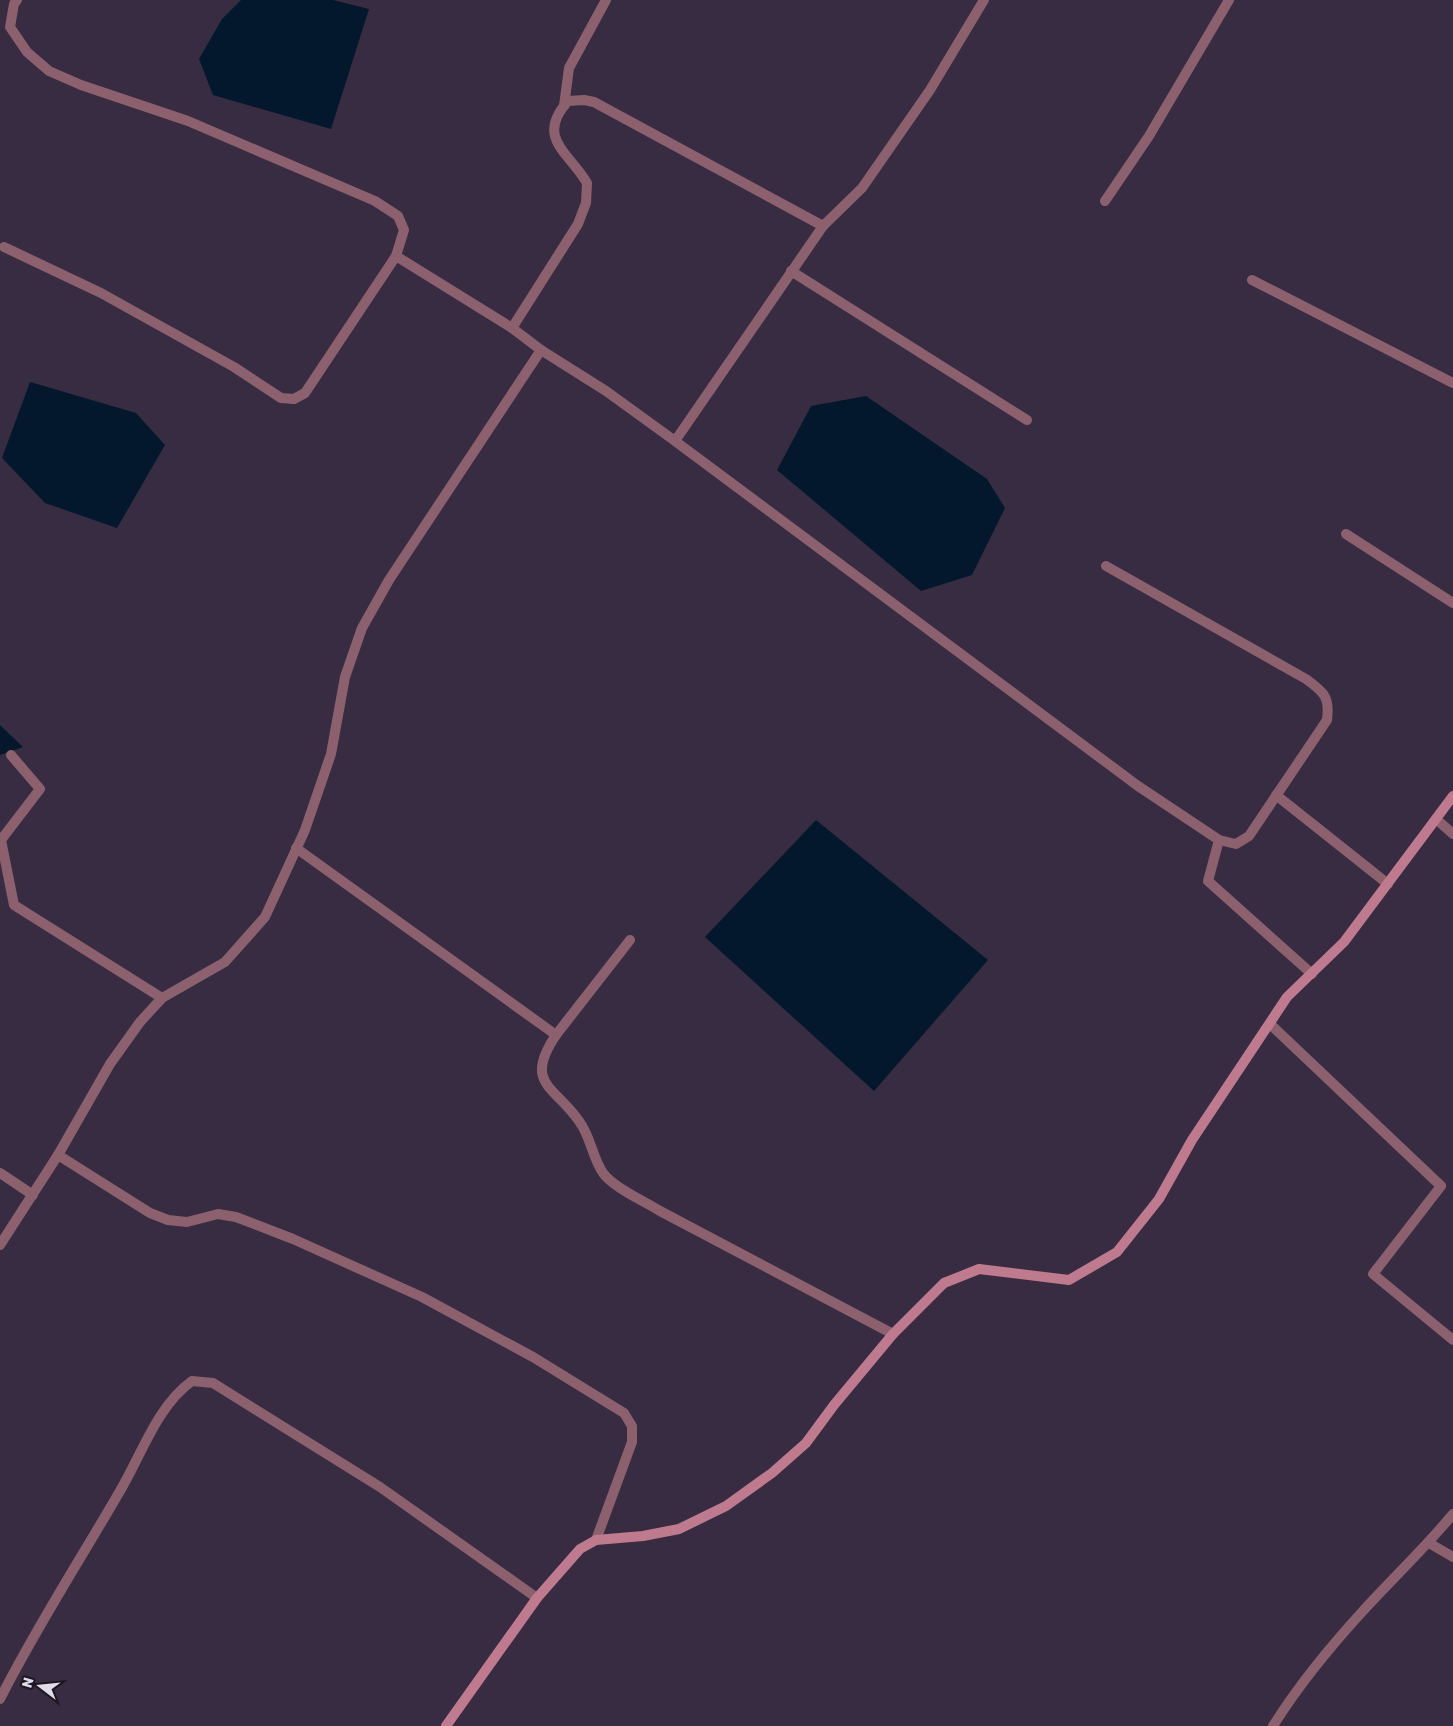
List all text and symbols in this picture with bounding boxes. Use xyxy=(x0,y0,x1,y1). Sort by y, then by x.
north arrow xyxy=(15,1661,65,1711)
text: N xyxy=(18,1675,38,1690)

